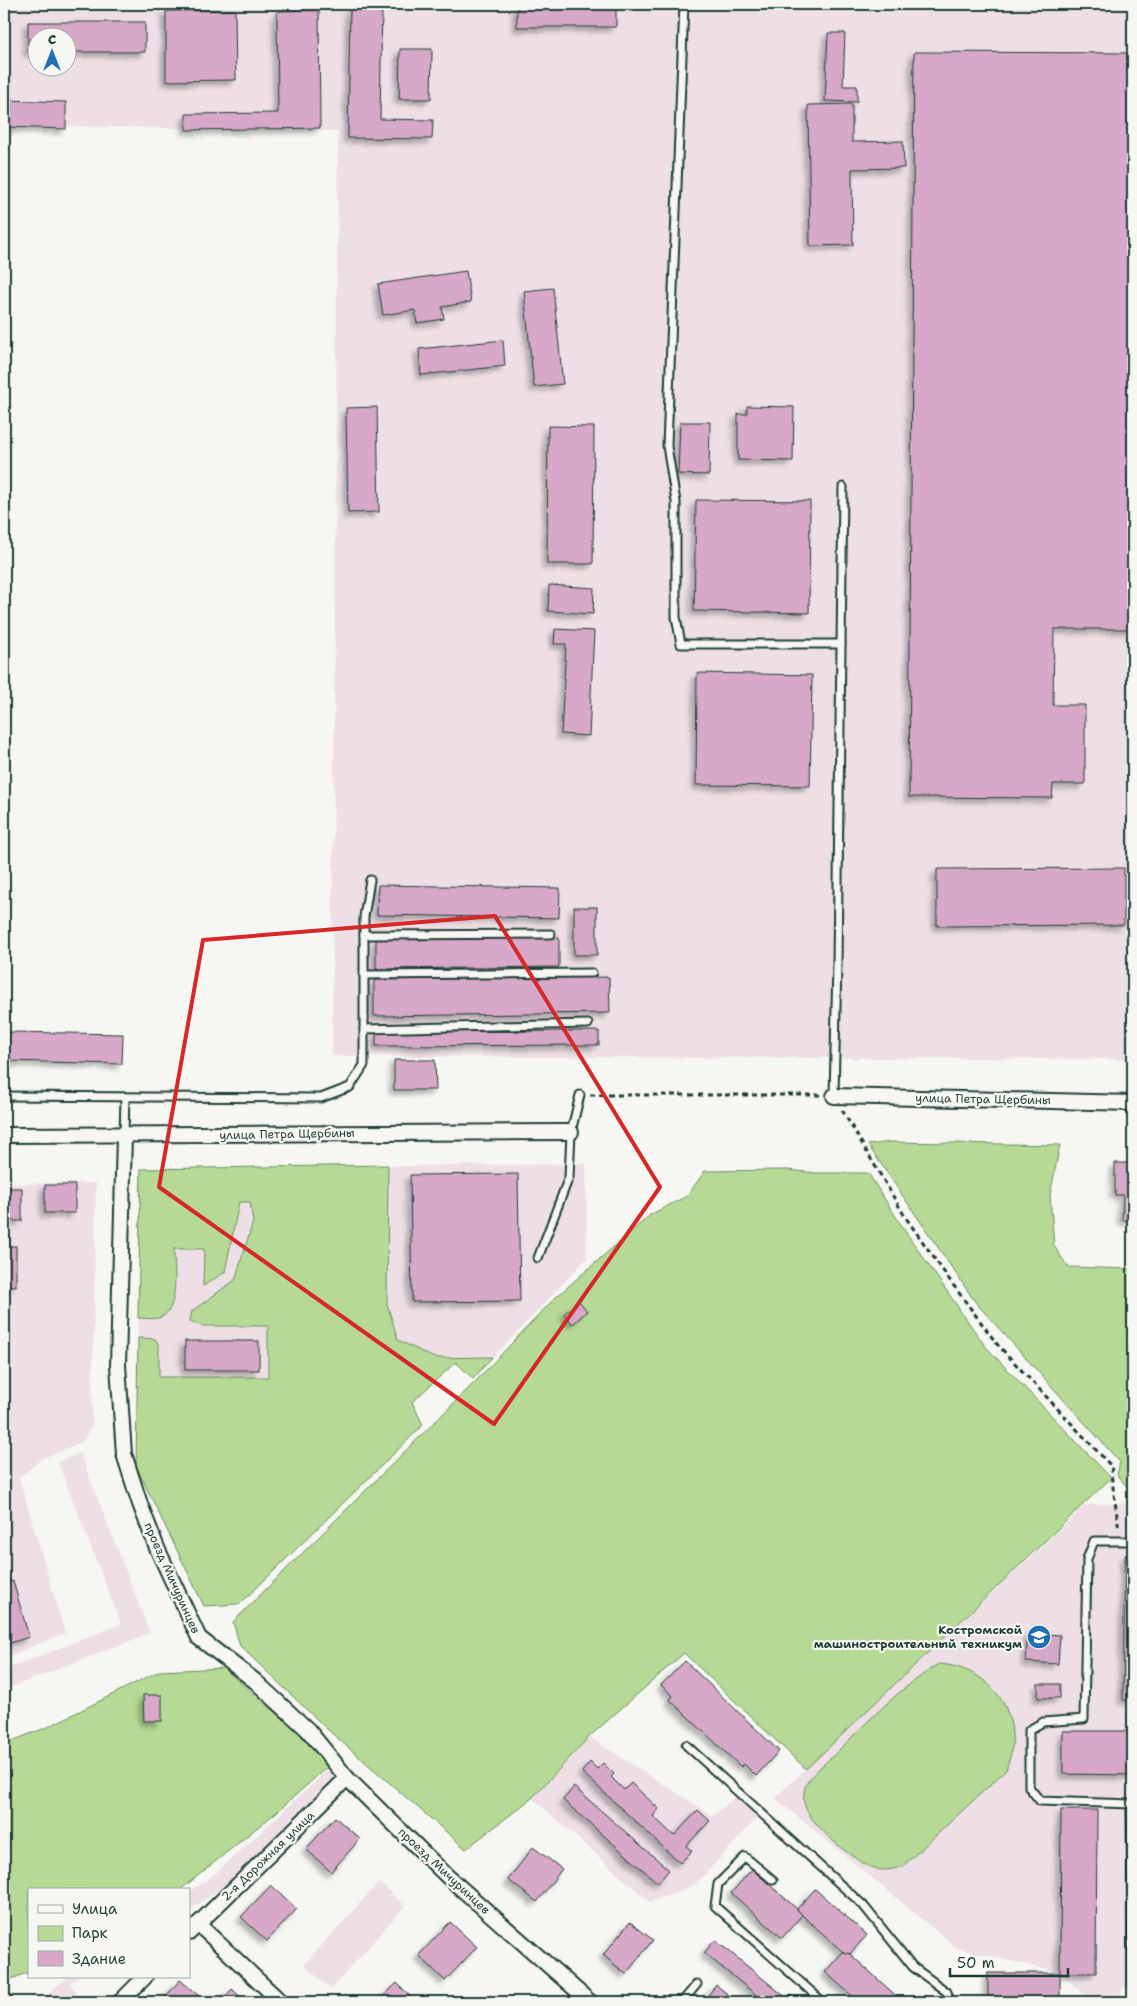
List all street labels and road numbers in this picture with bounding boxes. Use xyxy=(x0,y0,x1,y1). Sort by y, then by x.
street label: улица Петра Щербины xyxy=(915,1090,1051,1108)
street label: улица Петра Щербины xyxy=(219,1125,355,1143)
street label: проезд Мичуринцев xyxy=(140,1520,204,1636)
street label: 2-я Дорожная улица xyxy=(218,1807,318,1905)
street label: проезд Мичуринцев xyxy=(395,1824,493,1918)

